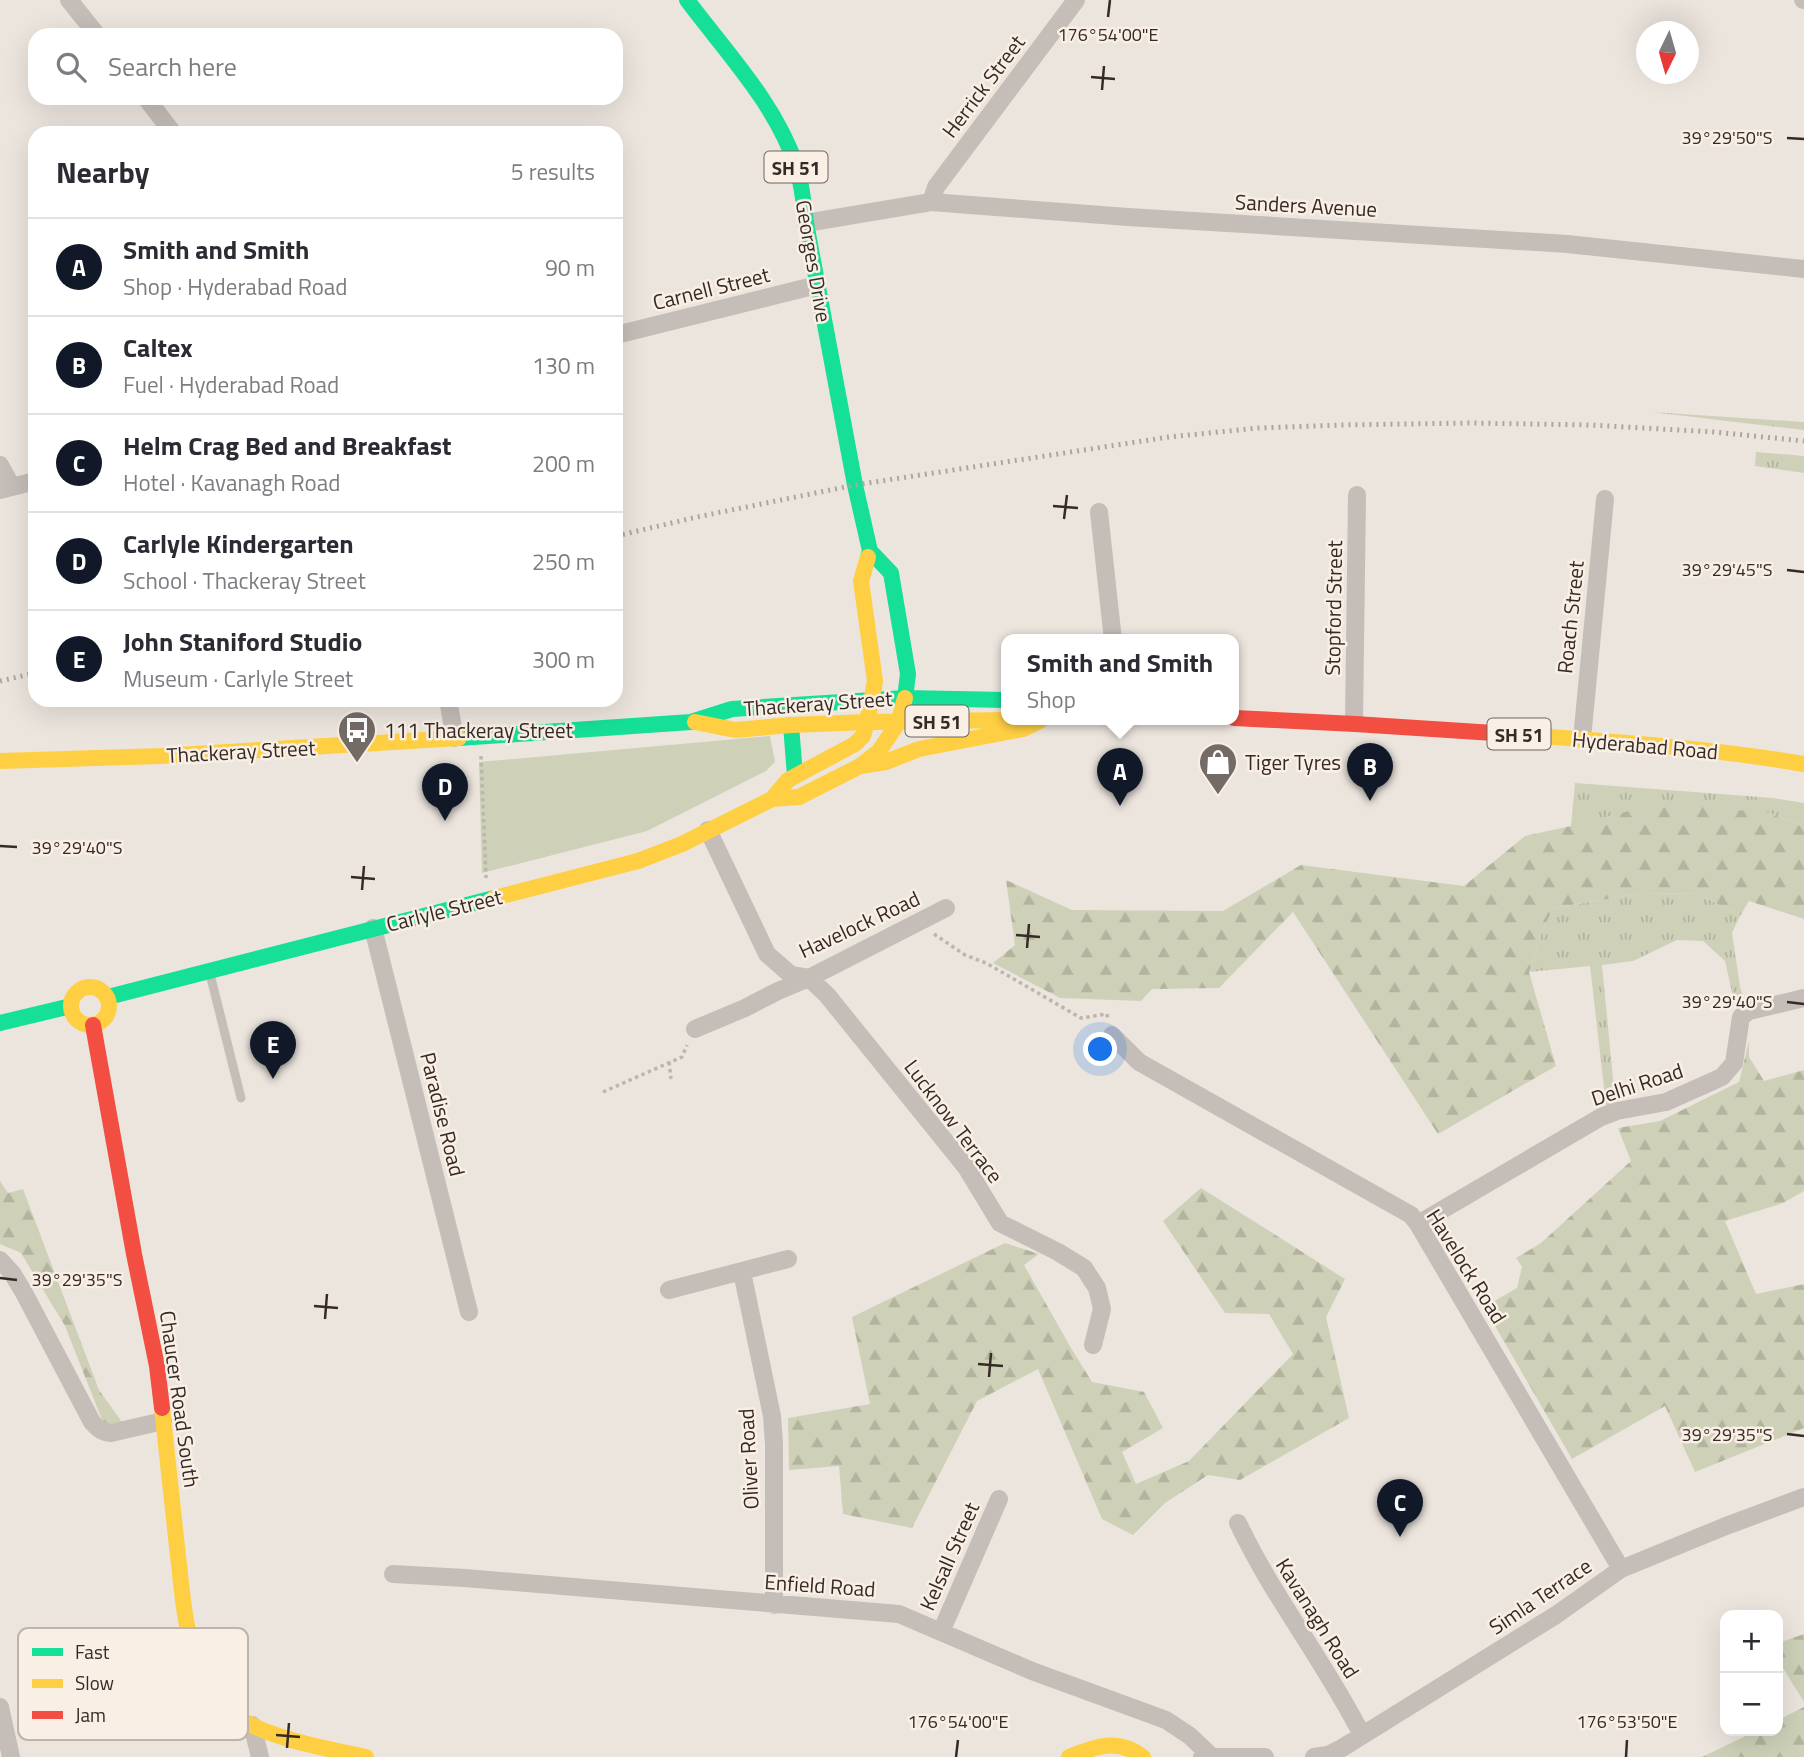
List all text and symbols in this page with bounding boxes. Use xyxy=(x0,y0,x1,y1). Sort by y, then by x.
text: 176°54'00"E xyxy=(1057,21,1159,48)
north arrow xyxy=(1636,21,1699,84)
street label: Herrick Street xyxy=(934,27,1033,144)
search box xyxy=(28,28,623,105)
text: Search here xyxy=(108,47,237,86)
icon: search xyxy=(52,48,90,86)
text: 39°29'50"S xyxy=(1682,124,1772,151)
text: Nearby xyxy=(56,149,149,195)
road number: SH 51 xyxy=(764,152,828,182)
text: 5 results xyxy=(511,154,595,189)
street label: Sanders Avenue xyxy=(1234,185,1378,225)
street label: Georges Drive xyxy=(788,197,840,325)
text: Smith and Smith xyxy=(123,230,309,269)
text: A xyxy=(72,250,86,285)
text: 90 m xyxy=(545,250,595,285)
street label: Carnell Street xyxy=(649,258,773,318)
text: Shop · Hyderabad Road xyxy=(123,269,348,304)
text: Caltex xyxy=(123,328,192,367)
text: B xyxy=(72,348,86,383)
text: 130 m xyxy=(532,348,595,383)
text: Fuel · Hyderabad Road xyxy=(123,367,339,402)
text: Helm Crag Bed and Breakfast xyxy=(123,426,451,465)
text: C xyxy=(73,446,85,481)
text: 200 m xyxy=(532,446,595,481)
text: Hotel · Kavanagh Road xyxy=(123,465,340,500)
text: Carlyle Kindergarten xyxy=(123,524,354,563)
street label: Stopford Street xyxy=(1316,539,1350,676)
text: D xyxy=(72,544,86,579)
text: 250 m xyxy=(532,544,595,579)
text: 39°29'45"S xyxy=(1682,556,1772,583)
street label: Roach Street xyxy=(1548,558,1592,675)
text: School · Thackeray Street xyxy=(123,563,366,598)
text: John Staniford Studio xyxy=(123,622,362,661)
popup xyxy=(1001,634,1239,725)
text: E xyxy=(73,642,85,677)
text: 300 m xyxy=(532,642,595,677)
text: Smith and Smith xyxy=(1027,643,1213,682)
text: Museum · Carlyle Street xyxy=(123,661,353,696)
street label: Thackeray Street xyxy=(743,682,894,724)
text: Shop xyxy=(1027,682,1076,717)
road number: SH 51 xyxy=(906,706,968,736)
bus stop icon: 111 Thackeray Street xyxy=(336,709,378,764)
place label: 111 Thackeray Street xyxy=(384,714,574,746)
road number: SH 51 xyxy=(1488,719,1550,750)
street label: Hyderabad Road xyxy=(1571,723,1719,767)
street label: Thackeray Street xyxy=(166,731,317,771)
shop icon: Tiger Tyres xyxy=(1197,741,1239,796)
pin: B xyxy=(1347,743,1393,801)
place label: Tiger Tyres xyxy=(1245,746,1341,778)
pin: A xyxy=(1097,748,1143,806)
pin: D xyxy=(422,763,468,821)
text: 39°29'40"S xyxy=(32,834,122,861)
street label: Carlyle Street xyxy=(383,880,506,940)
street label: Havelock Road xyxy=(793,882,925,966)
text: 39°29'40"S xyxy=(1682,988,1772,1015)
pin: E xyxy=(250,1021,296,1079)
your location xyxy=(1083,1032,1117,1066)
street label: Paradise Road xyxy=(412,1049,474,1179)
street label: Lucknow Terrace xyxy=(897,1052,1011,1190)
street label: Delhi Road xyxy=(1587,1054,1687,1114)
street label: Havelock Road xyxy=(1419,1202,1515,1330)
text: 39°29'35"S xyxy=(32,1266,122,1293)
street label: Chaucer Road South xyxy=(152,1309,208,1489)
street label: Oliver Road xyxy=(729,1408,767,1510)
text: 39°29'35"S xyxy=(1682,1421,1772,1448)
pin: C xyxy=(1377,1479,1423,1537)
street label: Kelsall Street xyxy=(911,1496,987,1615)
street label: Simla Terrace xyxy=(1482,1550,1598,1642)
street label: Kavanagh Road xyxy=(1268,1552,1368,1684)
street label: Enfield Road xyxy=(763,1565,877,1605)
map controls xyxy=(1720,1610,1783,1736)
button: + xyxy=(1720,1610,1783,1673)
legend xyxy=(18,1628,248,1740)
text: Fast xyxy=(75,1637,110,1666)
text: Slow xyxy=(75,1668,114,1697)
button: − xyxy=(1720,1673,1783,1736)
text: Jam xyxy=(75,1700,106,1729)
text: 176°54'00"E xyxy=(907,1708,1009,1735)
text: 176°53'50"E xyxy=(1576,1708,1678,1735)

